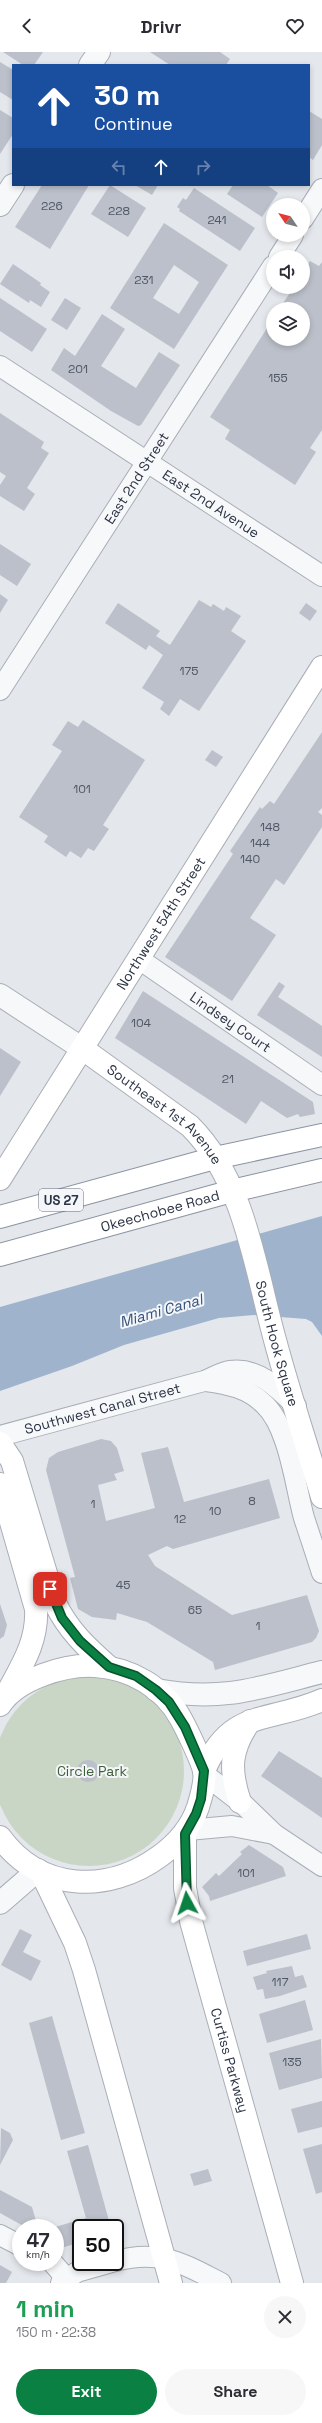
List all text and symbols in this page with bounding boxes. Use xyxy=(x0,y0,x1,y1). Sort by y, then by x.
icon: back xyxy=(16,15,38,37)
text: Drivr xyxy=(141,15,181,38)
icon: heart xyxy=(284,15,306,37)
text: 30 m xyxy=(94,77,160,113)
icon: ahead xyxy=(28,80,80,132)
text: Continue xyxy=(94,112,173,135)
icon: left xyxy=(108,156,130,178)
icon: ahead xyxy=(150,156,172,178)
icon: right xyxy=(192,156,214,178)
house number: 226 xyxy=(41,198,63,214)
north arrow xyxy=(266,198,310,242)
map controls xyxy=(266,198,310,346)
house number: 228 xyxy=(108,203,130,219)
house number: 241 xyxy=(207,212,227,228)
button: sound xyxy=(266,250,310,294)
house number: 231 xyxy=(134,272,154,288)
button: layers xyxy=(266,302,310,346)
house number: 201 xyxy=(68,361,88,377)
house number: 155 xyxy=(268,370,288,386)
street label: East 2nd Street xyxy=(100,429,173,527)
street label: East 2nd Avenue xyxy=(159,465,263,542)
house number: 175 xyxy=(180,663,198,679)
house number: 101 xyxy=(73,781,91,797)
house number: 148 xyxy=(260,819,280,835)
house number: 144 xyxy=(250,835,271,851)
house number: 140 xyxy=(240,851,260,867)
street label: Northwest 54th Street xyxy=(112,854,209,993)
street label: Lindsey Court xyxy=(186,988,274,1056)
house number: 104 xyxy=(131,1015,152,1031)
street label: Southeast 1st Avenue xyxy=(103,1060,226,1168)
house number: 21 xyxy=(222,1071,234,1087)
street label: Okeechobee Road xyxy=(99,1186,221,1236)
road number: US 27 xyxy=(39,1189,83,1211)
street label: South Hook Square xyxy=(252,1279,303,1409)
water label: Miami Canal xyxy=(117,1289,207,1331)
street label: Southwest Canal Street xyxy=(22,1379,182,1438)
house number: 8 xyxy=(248,1493,256,1509)
house number: 1 xyxy=(90,1496,96,1512)
house number: 10 xyxy=(209,1503,221,1519)
house number: 12 xyxy=(174,1511,186,1527)
pin xyxy=(33,1572,67,1606)
house number: 45 xyxy=(116,1577,130,1593)
icon: arrive xyxy=(39,1578,61,1600)
house number: 65 xyxy=(188,1602,202,1618)
house number: 1 xyxy=(255,1618,261,1634)
park label: Circle Park xyxy=(57,1762,128,1780)
house number: 101 xyxy=(237,1865,255,1881)
position arrow xyxy=(166,1882,208,1924)
house number: 117 xyxy=(272,1974,289,1990)
street label: Curtiss Parkway xyxy=(207,2006,253,2115)
house number: 135 xyxy=(282,2054,302,2070)
speed limit sign: 50 xyxy=(72,2219,124,2271)
text: 47 xyxy=(27,2227,49,2253)
text: km/h xyxy=(26,2248,50,2261)
text: 1 min xyxy=(16,2293,75,2324)
button: close xyxy=(264,2296,306,2338)
text: 150 m · 22:38 xyxy=(16,2324,96,2341)
button: Exit xyxy=(16,2369,157,2415)
button: Share xyxy=(165,2369,306,2415)

